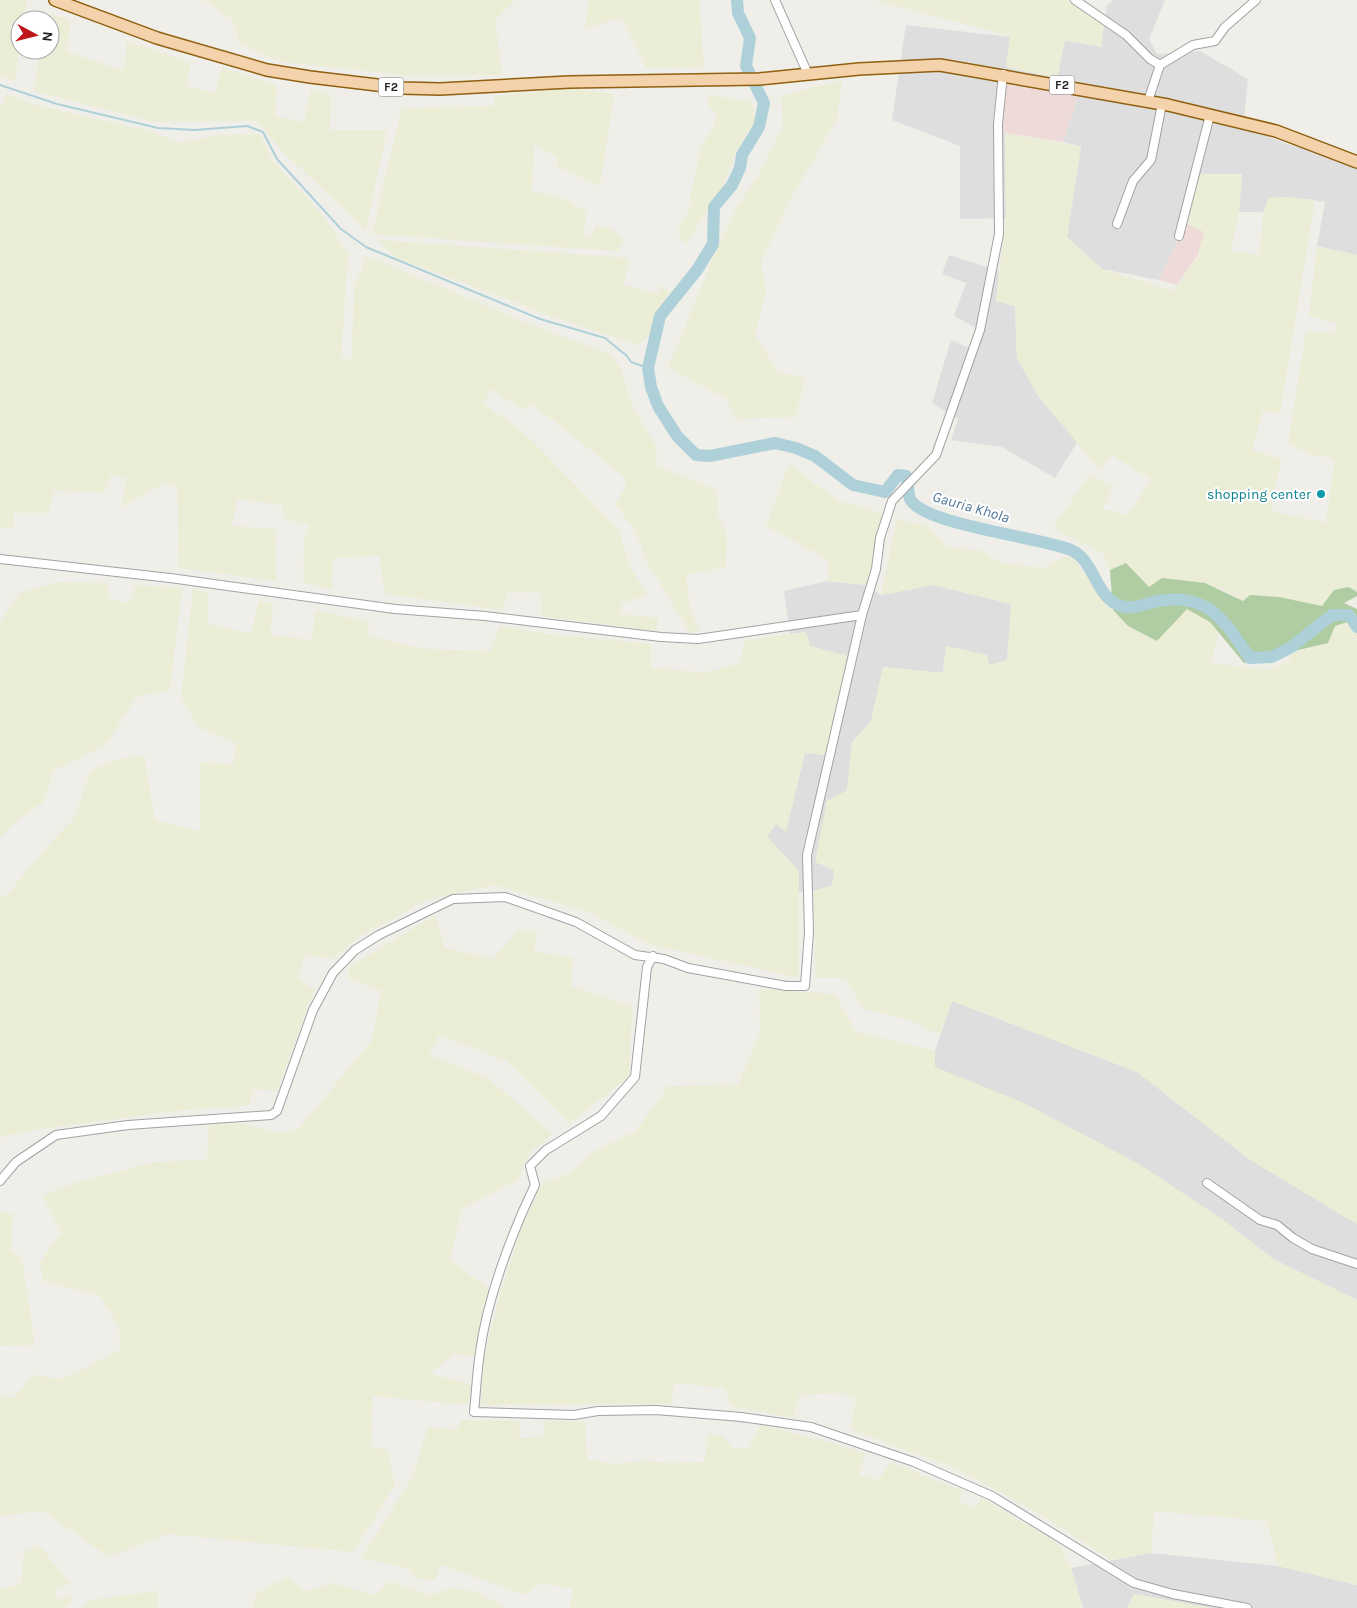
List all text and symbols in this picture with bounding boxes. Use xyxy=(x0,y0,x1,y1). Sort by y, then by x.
north arrow xyxy=(10,10,60,60)
text: N xyxy=(38,31,56,43)
road number: F2 xyxy=(1050,76,1074,94)
road number: F2 xyxy=(378,77,404,96)
place label: shopping center xyxy=(1207,486,1312,503)
water label: Gauria Khola xyxy=(930,487,1012,527)
marker: shopping center xyxy=(1315,488,1327,500)

